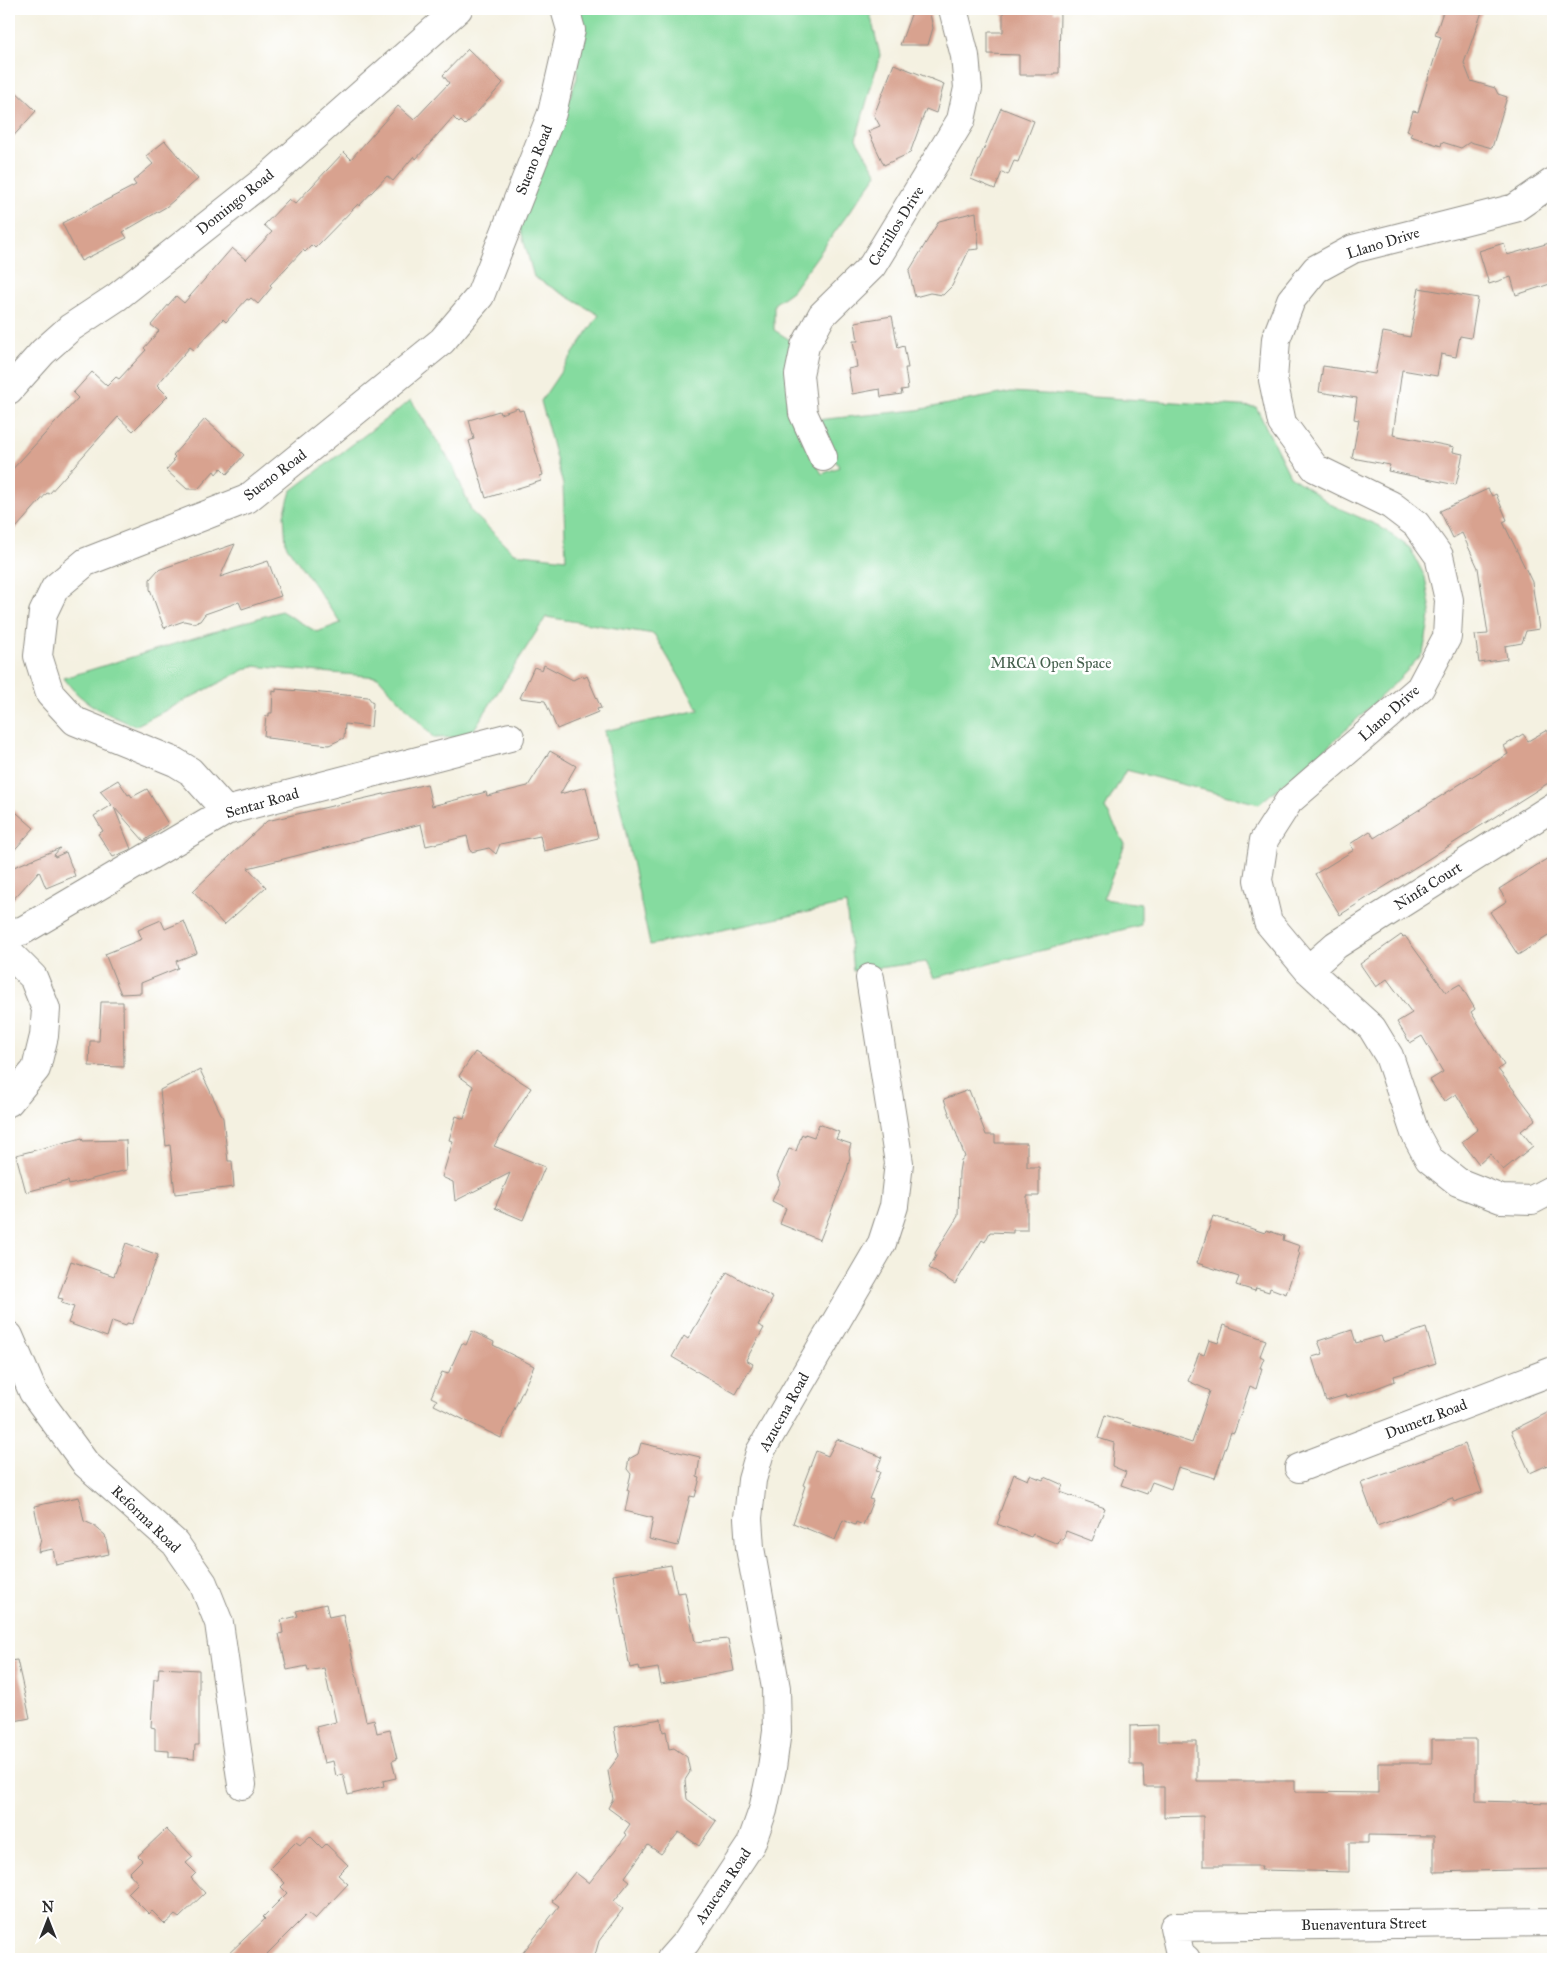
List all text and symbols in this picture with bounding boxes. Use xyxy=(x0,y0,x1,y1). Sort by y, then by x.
street label: Sueno Road xyxy=(512,122,556,198)
street label: Domingo Road xyxy=(193,165,278,239)
street label: Cerrillos Drive xyxy=(864,183,928,269)
street label: Llano Drive xyxy=(1344,223,1422,263)
street label: Sueno Road xyxy=(240,445,310,504)
park label: MRCA Open Space xyxy=(991,654,1111,672)
street label: Llano Drive xyxy=(1355,681,1423,745)
street label: Sentar Road xyxy=(223,784,301,822)
street label: Ninfa Court xyxy=(1391,858,1466,914)
street label: Azucena Road xyxy=(754,1369,813,1455)
street label: Dumetz Road xyxy=(1383,1395,1470,1443)
street label: Reforma Road xyxy=(108,1482,185,1557)
street label: Azucena Road xyxy=(691,1844,755,1928)
north arrow xyxy=(22,1896,72,1946)
text: N xyxy=(42,1899,54,1916)
street label: Buenaventura Street xyxy=(1301,1914,1428,1934)

